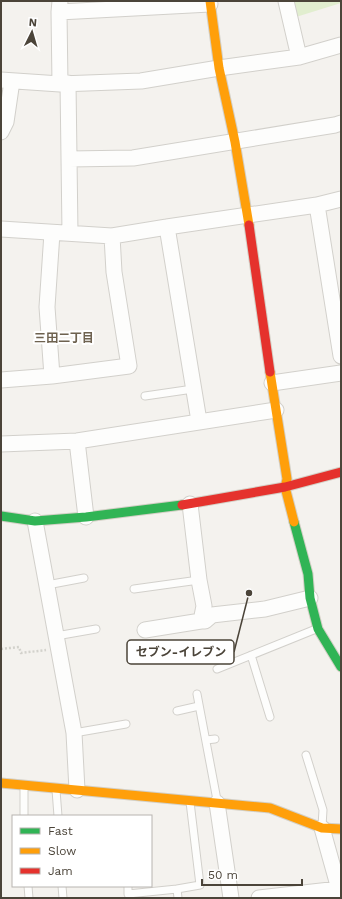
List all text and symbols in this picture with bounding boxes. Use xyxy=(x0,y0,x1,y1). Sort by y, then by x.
north arrow xyxy=(12,12,52,52)
text: N xyxy=(28,16,37,29)
district label: 三田二丁目 xyxy=(34,331,94,345)
callout: セブン-イレブン xyxy=(127,640,234,664)
text: セブン-イレブン xyxy=(136,645,226,659)
legend xyxy=(12,815,152,887)
text: Fast xyxy=(48,824,73,838)
text: Slow xyxy=(48,844,76,858)
scale bar xyxy=(202,861,302,887)
text: Jam xyxy=(48,864,73,878)
text: 50 m xyxy=(208,868,238,882)

